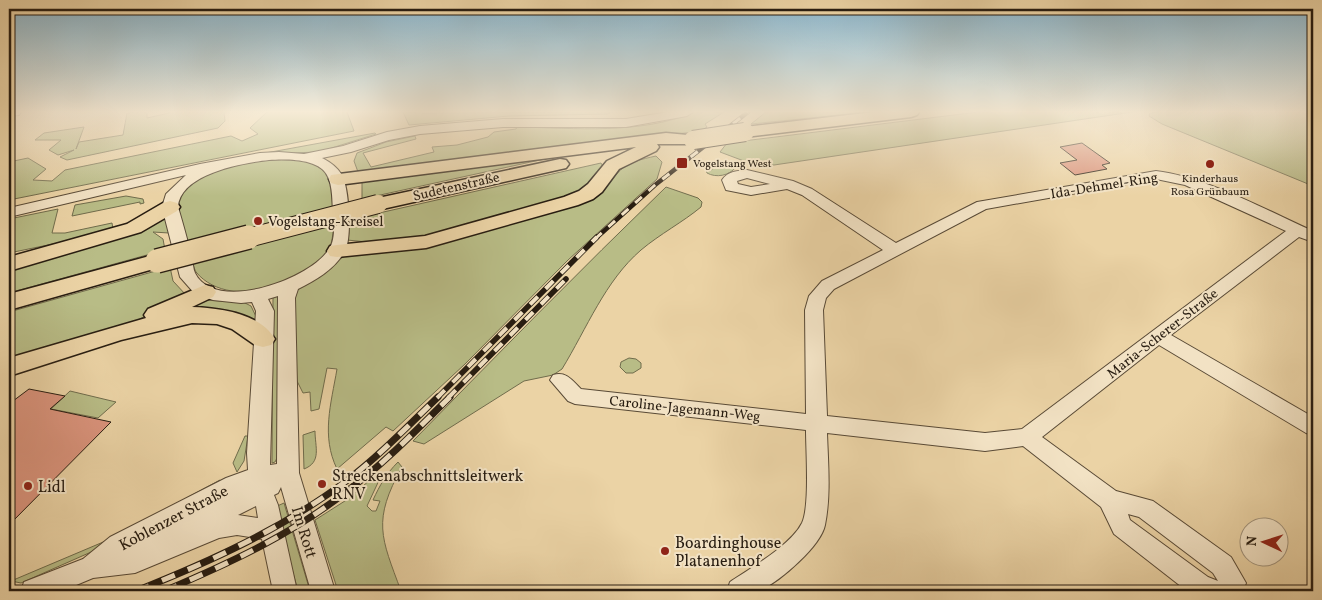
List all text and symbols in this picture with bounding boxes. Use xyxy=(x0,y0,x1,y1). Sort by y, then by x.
marker: Vogelstang West xyxy=(675,156,689,170)
place label: Vogelstang West xyxy=(693,157,772,172)
marker: Kinderhaus Rosa Grünbaum xyxy=(1204,158,1216,170)
street label: Sudetenstraße xyxy=(411,168,502,207)
street label: Ida-Dehmel-Ring xyxy=(1049,169,1159,204)
place label: Kinderhaus Rosa Grünbaum xyxy=(1171,172,1249,200)
place label: Vogelstang-Kreisel xyxy=(268,213,384,232)
marker: Vogelstang-Kreisel xyxy=(252,215,264,227)
street label: Maria-Scherer-Straße xyxy=(1103,285,1223,384)
street label: Caroline-Jagemann-Weg xyxy=(608,392,761,427)
place label: Streckenabschnittsleitwerk RNV xyxy=(332,466,524,506)
place label: Lidl xyxy=(38,477,66,499)
marker: Streckenabschnittsleitwerk RNV xyxy=(316,478,328,490)
marker: Lidl xyxy=(22,480,34,492)
street label: Koblenzer Straße xyxy=(115,481,232,557)
street label: Im Rott xyxy=(285,504,322,562)
north arrow xyxy=(1240,518,1290,568)
place label: Boardinghouse Platanenhof xyxy=(675,533,781,573)
text: N xyxy=(1243,535,1262,547)
marker: Boardinghouse Platanenhof xyxy=(659,545,671,557)

